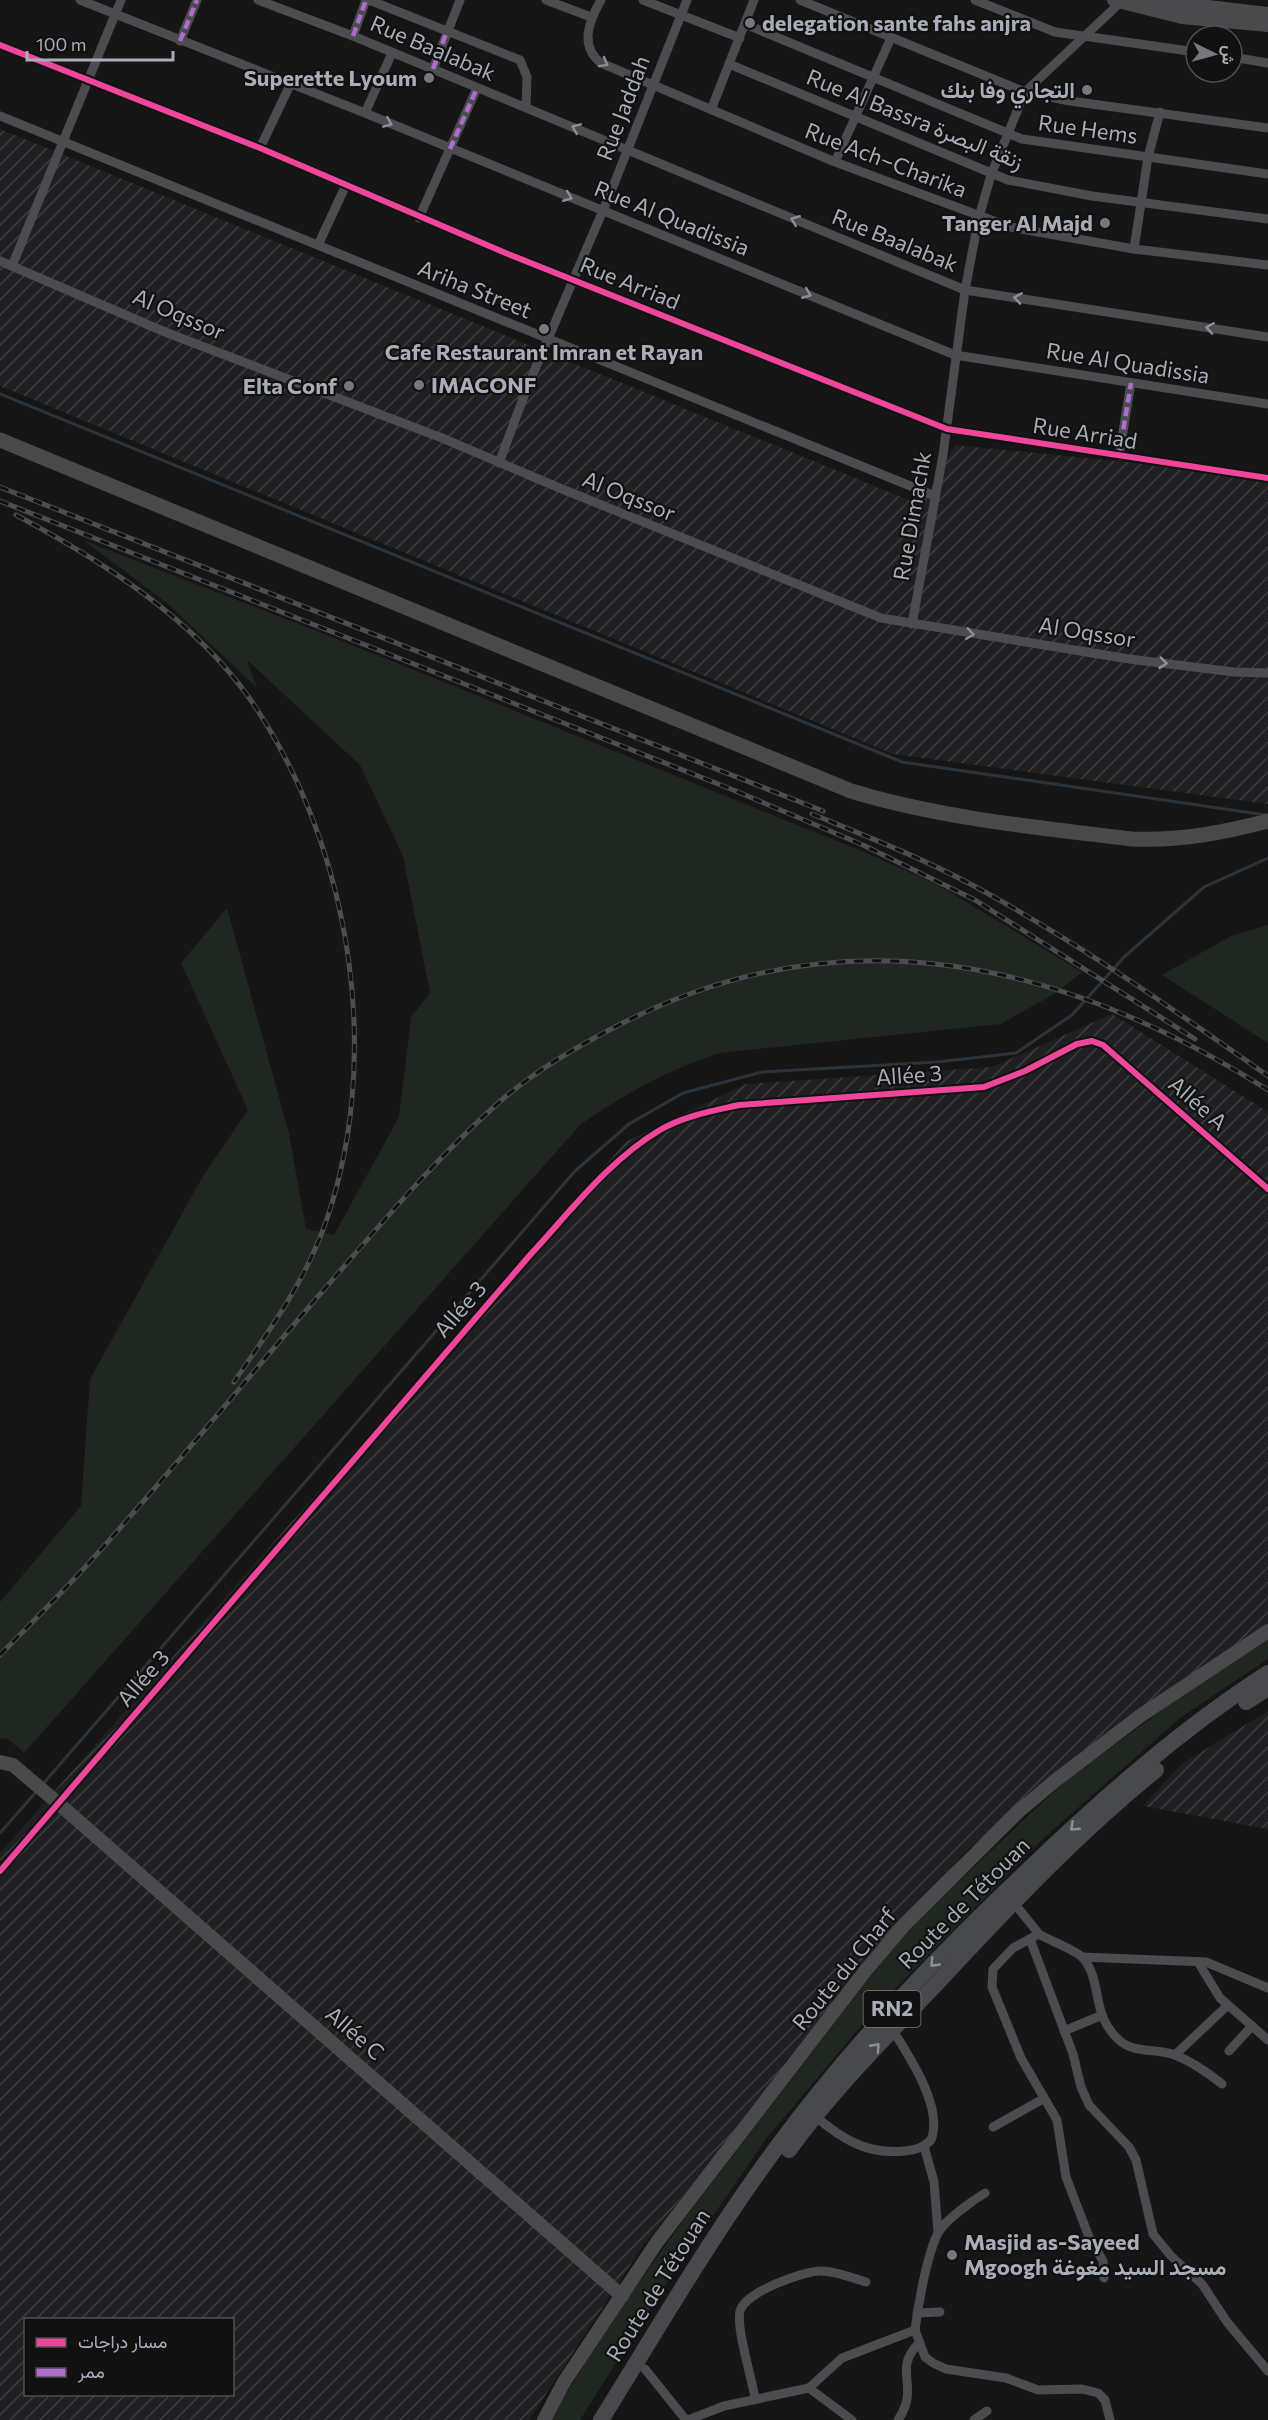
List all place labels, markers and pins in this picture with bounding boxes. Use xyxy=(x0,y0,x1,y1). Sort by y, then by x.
place label: delegation sante fahs anjra xyxy=(762,9,1031,36)
marker: delegation sante fahs anjra xyxy=(743,16,757,30)
place label: Superette Lyoum xyxy=(244,64,417,91)
marker: Superette Lyoum xyxy=(422,71,436,85)
place label: التجاري وفا بنك xyxy=(941,76,1075,109)
marker: التجاري وفا بنك xyxy=(1080,83,1094,97)
place label: Tanger Al Majd xyxy=(942,209,1093,236)
marker: Tanger Al Majd xyxy=(1098,216,1112,230)
marker: Cafe Restaurant Imran et Rayan xyxy=(537,322,551,336)
place label: Cafe Restaurant Imran et Rayan xyxy=(385,338,703,365)
place label: IMACONF xyxy=(431,371,536,398)
place label: Elta Conf xyxy=(243,372,338,399)
marker: IMACONF xyxy=(412,378,426,392)
marker: Elta Conf xyxy=(342,379,356,393)
place label: Masjid as-Sayeed Mgoogh مسجد السيد مغوغة xyxy=(964,2228,1227,2281)
marker: Masjid as-Sayeed Mgoogh مسجد السيد مغوغة xyxy=(945,2248,959,2262)

